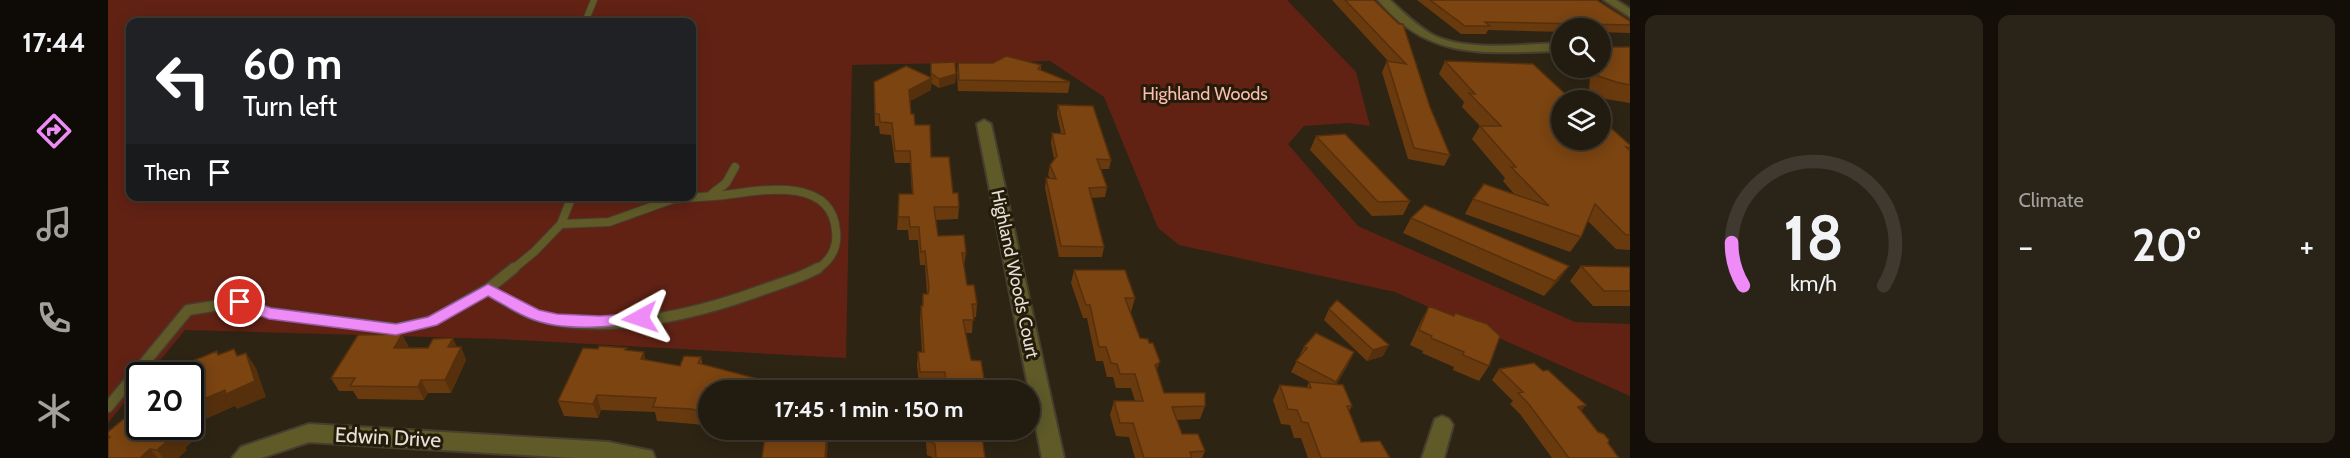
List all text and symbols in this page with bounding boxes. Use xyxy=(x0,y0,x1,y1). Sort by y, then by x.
map controls xyxy=(1551,18,1611,150)
button: search xyxy=(1551,18,1611,78)
text: 17:44 xyxy=(22,26,86,59)
text: 60 m xyxy=(243,38,342,90)
icon: left xyxy=(144,42,222,120)
park label: Highland Woods xyxy=(1142,83,1268,105)
text: Turn left xyxy=(243,90,337,123)
button: layers xyxy=(1551,90,1611,150)
icon: directions xyxy=(33,110,75,152)
icon: arrive xyxy=(203,156,236,189)
text: Then xyxy=(144,159,191,186)
street label: Highland Woods Court xyxy=(986,188,1044,360)
text: Climate xyxy=(2019,188,2084,212)
text: 18 xyxy=(1783,200,1844,276)
icon: music xyxy=(33,203,75,245)
text: 20° xyxy=(2132,218,2201,272)
text: − xyxy=(2019,226,2033,266)
text: + xyxy=(2299,226,2314,266)
text: km/h xyxy=(1790,270,1837,296)
pin xyxy=(214,276,265,327)
icon: arrive xyxy=(223,285,256,318)
position arrow xyxy=(608,286,672,350)
icon: phone xyxy=(33,297,75,339)
speed limit sign: 20 xyxy=(126,362,204,440)
icon: climate xyxy=(33,390,75,432)
text: 17:45 · 1 min · 150 m xyxy=(775,396,963,423)
street label: Edwin Drive xyxy=(334,422,442,452)

